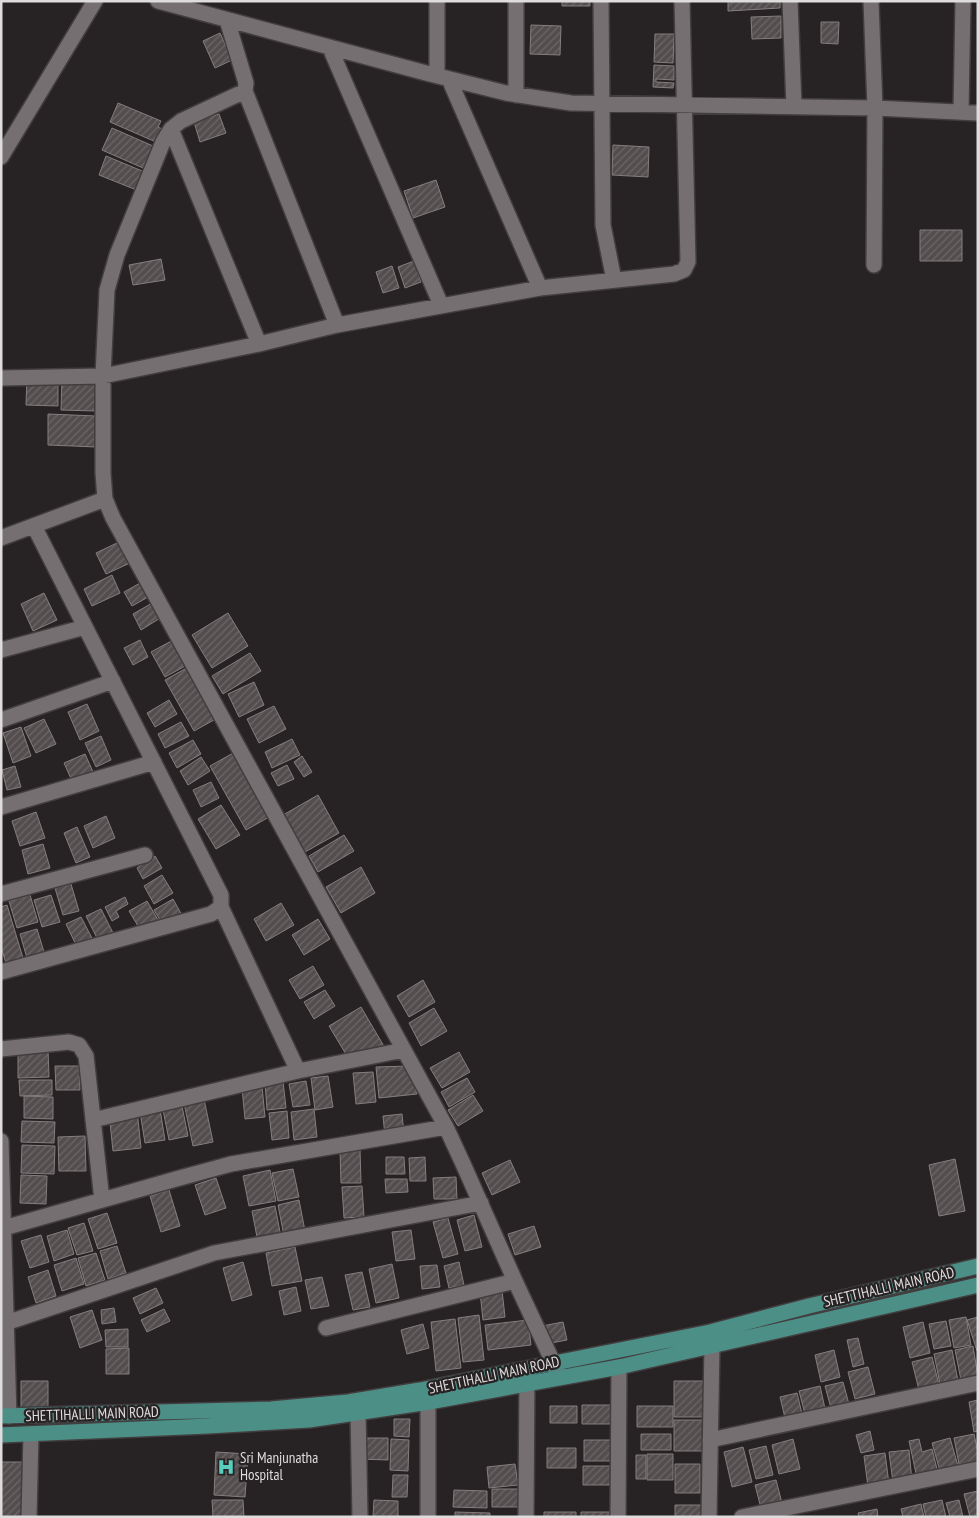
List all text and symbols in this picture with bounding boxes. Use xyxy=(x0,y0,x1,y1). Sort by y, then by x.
street label: SHETTIHALLI MAIN ROAD xyxy=(822,1262,956,1311)
street label: SHETTIHALLI MAIN ROAD xyxy=(427,1351,561,1398)
street label: SHETTIHALLI MAIN ROAD xyxy=(25,1402,159,1425)
place label: Sri Manjunatha Hospital xyxy=(240,1448,318,1484)
hospital icon: Sri Manjunatha Hospital xyxy=(216,1457,236,1477)

